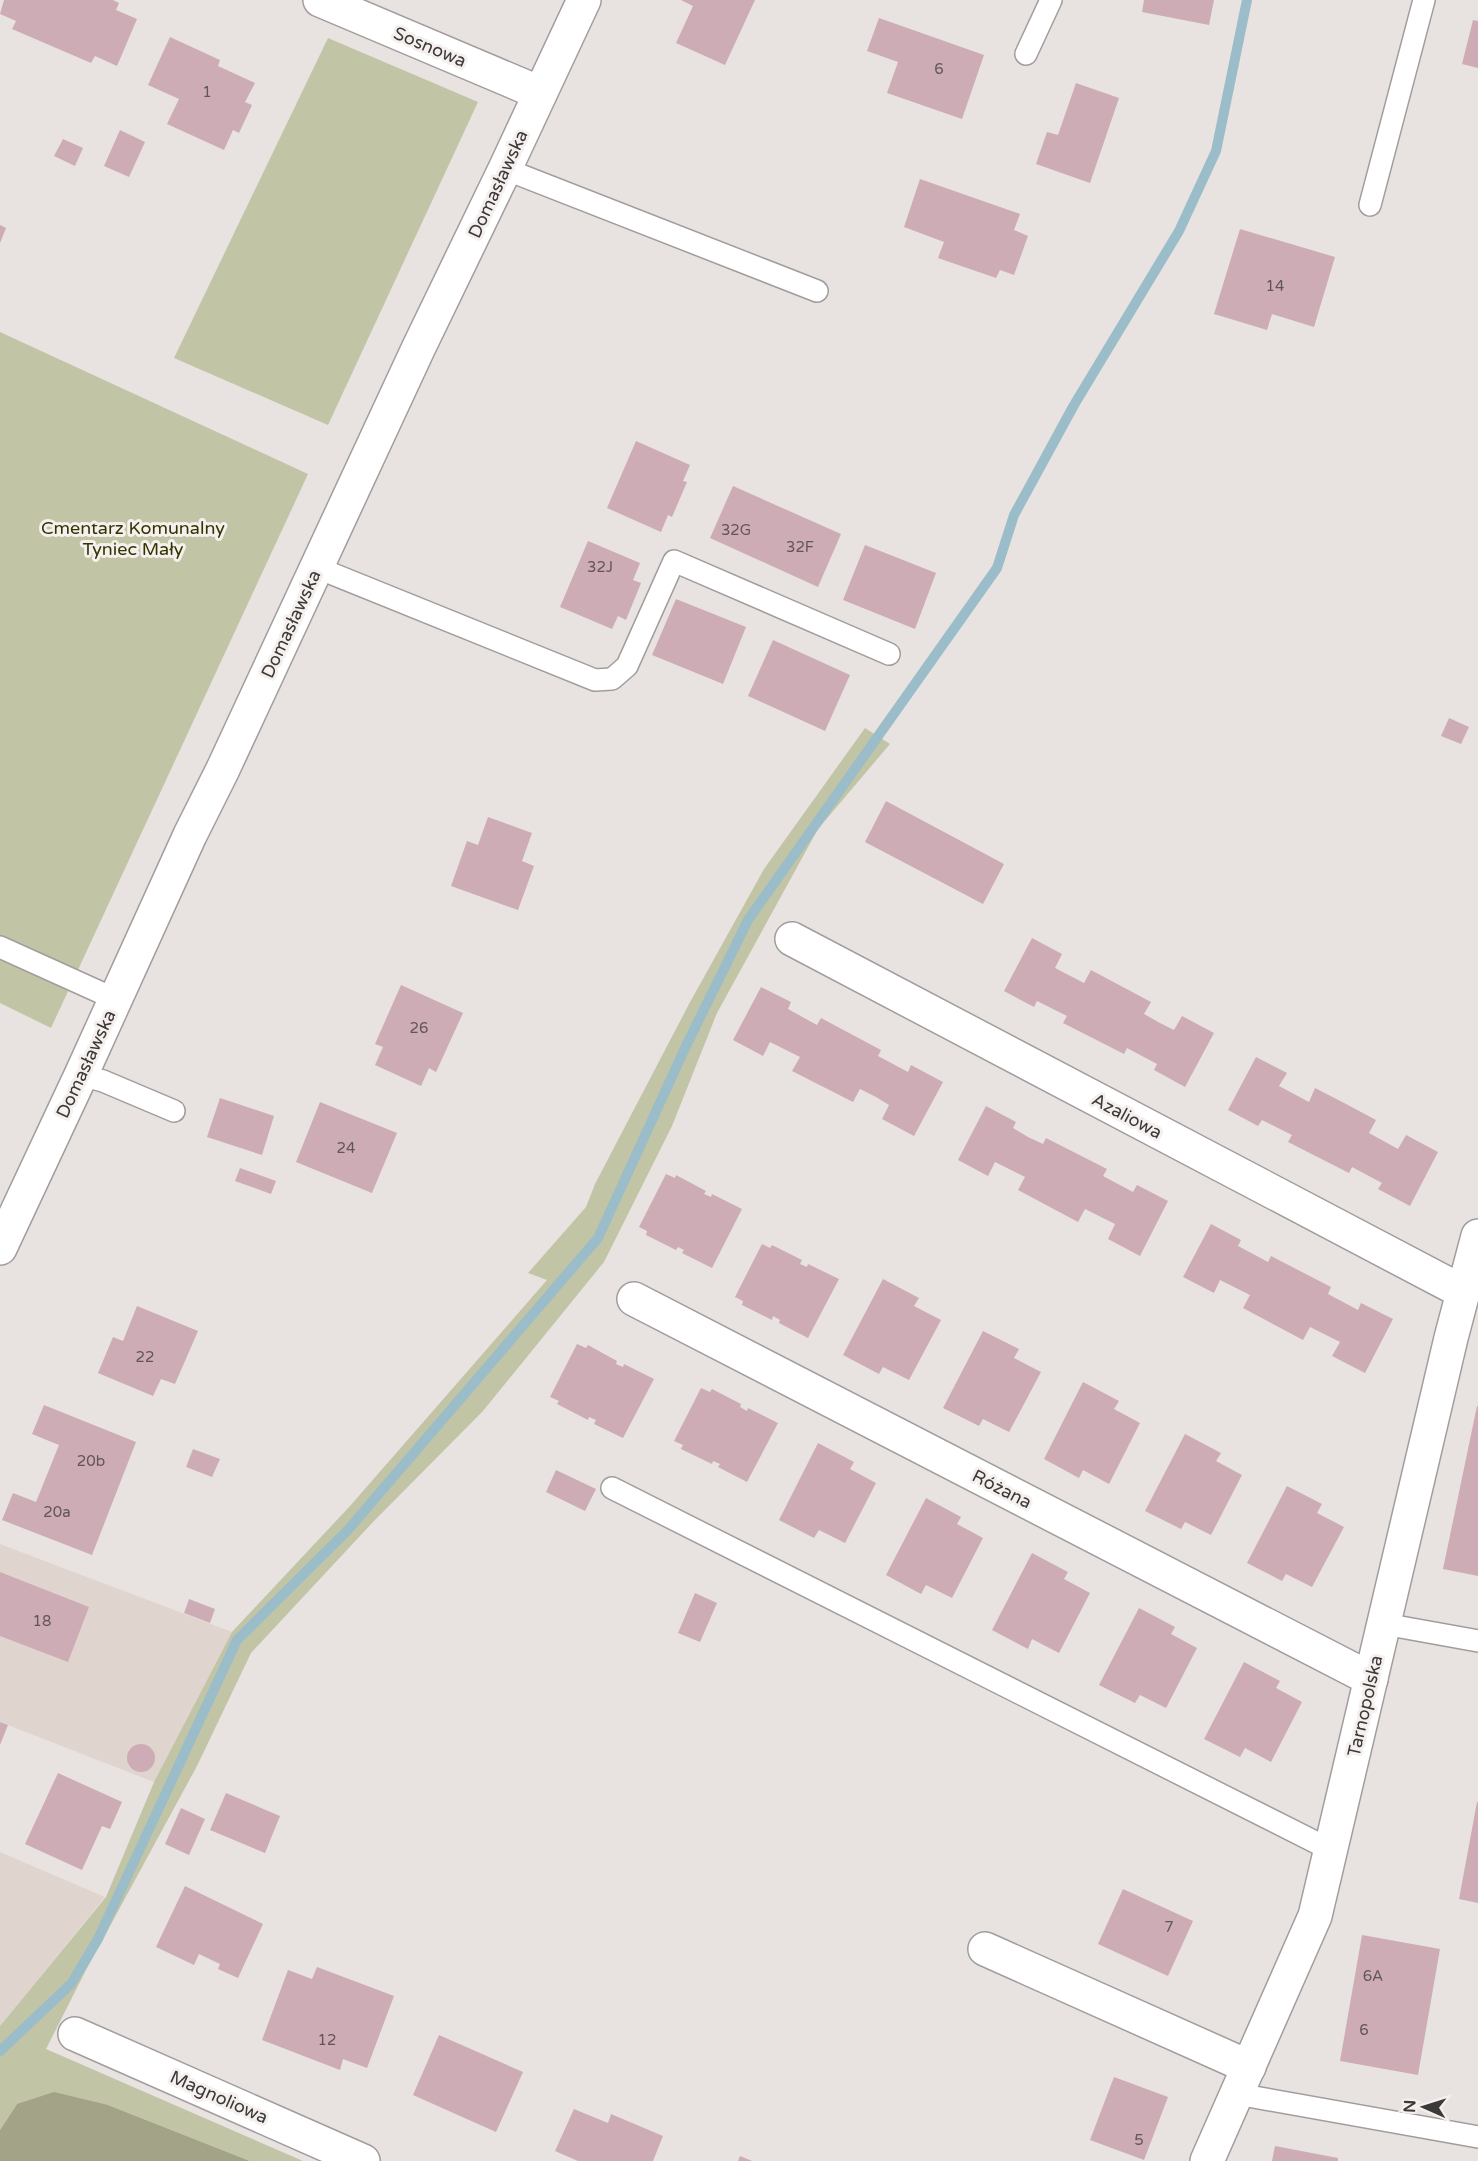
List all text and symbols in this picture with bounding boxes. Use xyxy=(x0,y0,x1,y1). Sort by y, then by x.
street label: Sosnowa xyxy=(390,22,470,72)
house number: 6 xyxy=(934,60,944,78)
house number: 1 xyxy=(202,83,212,101)
street label: Domasławska xyxy=(463,126,533,242)
house number: 14 xyxy=(1266,277,1284,295)
park label: Cmentarz Komunalny Tyniec Mały xyxy=(41,517,225,560)
house number: 32G xyxy=(721,521,751,539)
house number: 32F xyxy=(786,538,814,556)
house number: 32J xyxy=(587,558,613,576)
street label: Domasławska xyxy=(256,566,326,682)
street label: Domasławska xyxy=(51,1006,121,1122)
house number: 26 xyxy=(410,1019,428,1037)
street label: Azaliowa xyxy=(1088,1088,1166,1144)
house number: 24 xyxy=(337,1139,355,1157)
house number: 22 xyxy=(136,1348,154,1366)
house number: 20b xyxy=(77,1452,105,1470)
street label: Różana xyxy=(969,1465,1035,1513)
house number: 20a xyxy=(43,1503,71,1521)
house number: 18 xyxy=(33,1612,51,1630)
street label: Tarnopolska xyxy=(1343,1653,1387,1759)
house number: 7 xyxy=(1164,1918,1174,1936)
house number: 6A xyxy=(1363,1967,1383,1985)
house number: 6 xyxy=(1359,2021,1369,2039)
house number: 12 xyxy=(318,2031,336,2049)
street label: Magnoliowa xyxy=(167,2066,271,2128)
north arrow xyxy=(1394,2077,1454,2137)
text: N xyxy=(1400,2099,1420,2113)
house number: 5 xyxy=(1134,2131,1144,2149)

